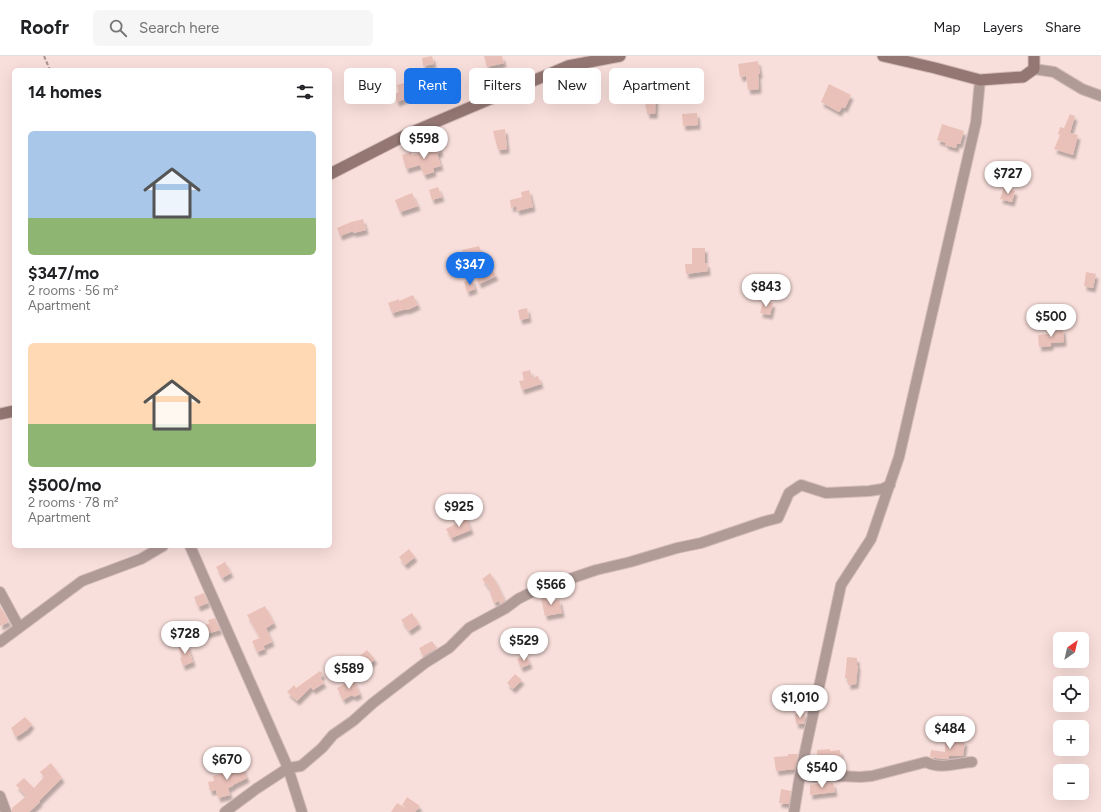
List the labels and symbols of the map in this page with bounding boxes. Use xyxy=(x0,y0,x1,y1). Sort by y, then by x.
pin: $598 xyxy=(400,126,448,160)
pin: $727 xyxy=(984,161,1032,195)
pin: $347 xyxy=(446,252,494,286)
pin: $843 xyxy=(742,274,790,308)
pin: $500 xyxy=(1027,304,1075,338)
pin: $925 xyxy=(435,494,483,528)
pin: $566 xyxy=(527,572,575,606)
pin: $728 xyxy=(161,621,209,655)
pin: $529 xyxy=(500,628,548,662)
north arrow xyxy=(1053,632,1089,668)
pin: $589 xyxy=(325,656,373,690)
pin: $1,010 xyxy=(767,685,833,719)
pin: $484 xyxy=(926,716,974,750)
pin: $670 xyxy=(203,747,251,781)
pin: $540 xyxy=(798,755,846,789)

